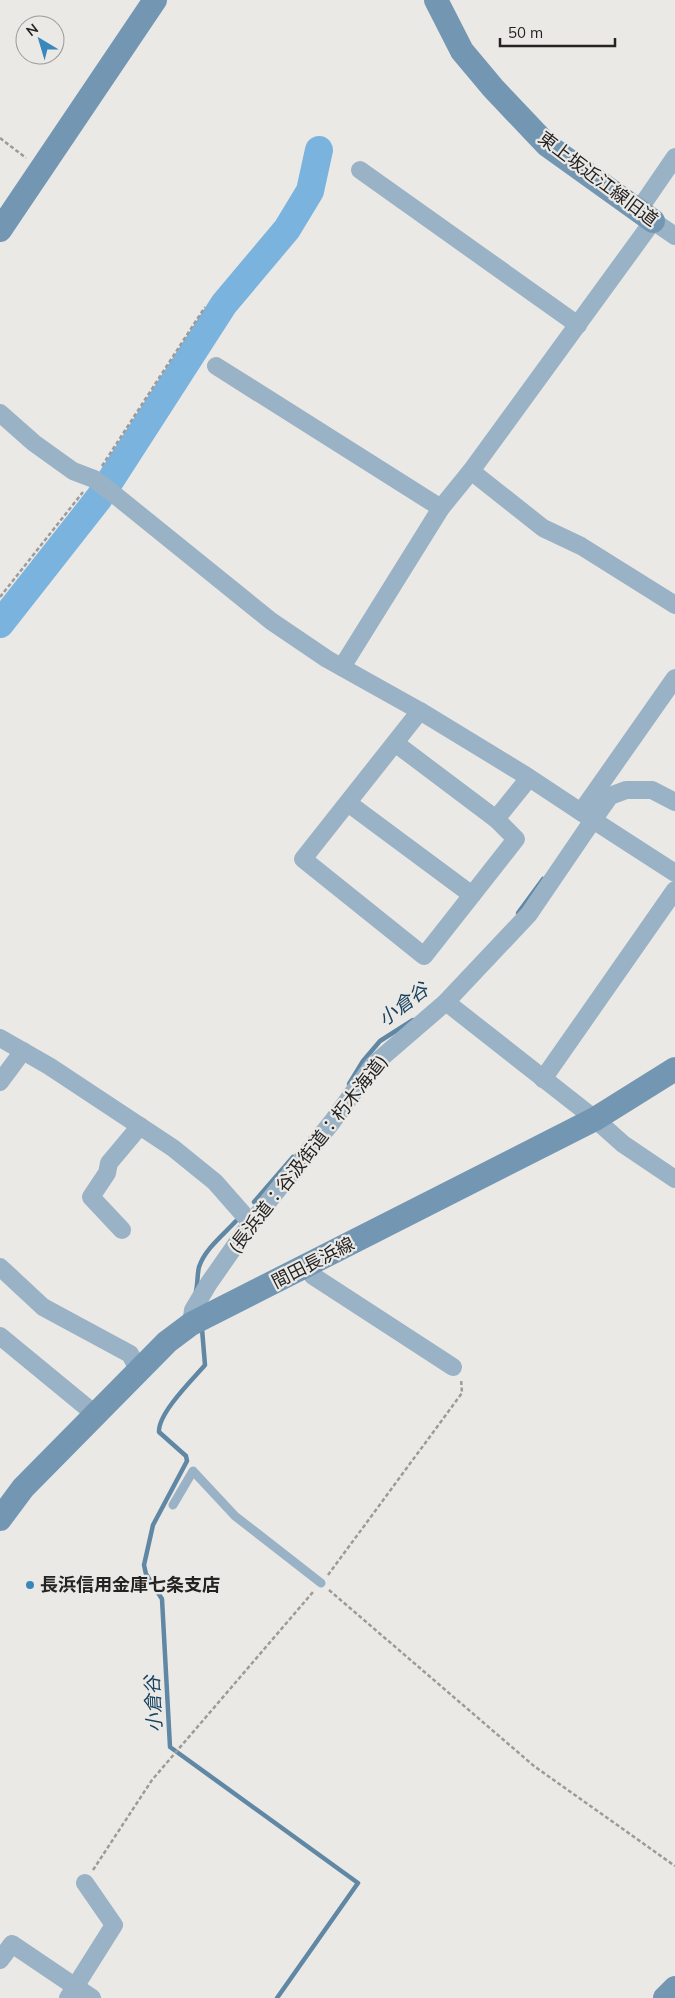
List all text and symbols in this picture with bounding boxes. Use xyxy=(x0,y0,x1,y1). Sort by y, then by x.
north arrow xyxy=(15,15,65,65)
scale bar xyxy=(500,15,615,47)
text: N xyxy=(22,19,42,40)
text: 50 m xyxy=(508,23,543,42)
street label: 東上坂近江線旧道 xyxy=(534,126,663,231)
water label: 小倉谷 xyxy=(373,976,435,1031)
street label: (長浜道：谷汲街道：朽木海道) xyxy=(223,1050,392,1257)
street label: 間田長浜線 xyxy=(267,1232,358,1293)
place label: 長浜信用金庫七条支店 xyxy=(40,1573,220,1596)
marker: 長浜信用金庫七条支店 xyxy=(24,1579,36,1591)
water label: 小倉谷 xyxy=(139,1673,166,1733)

